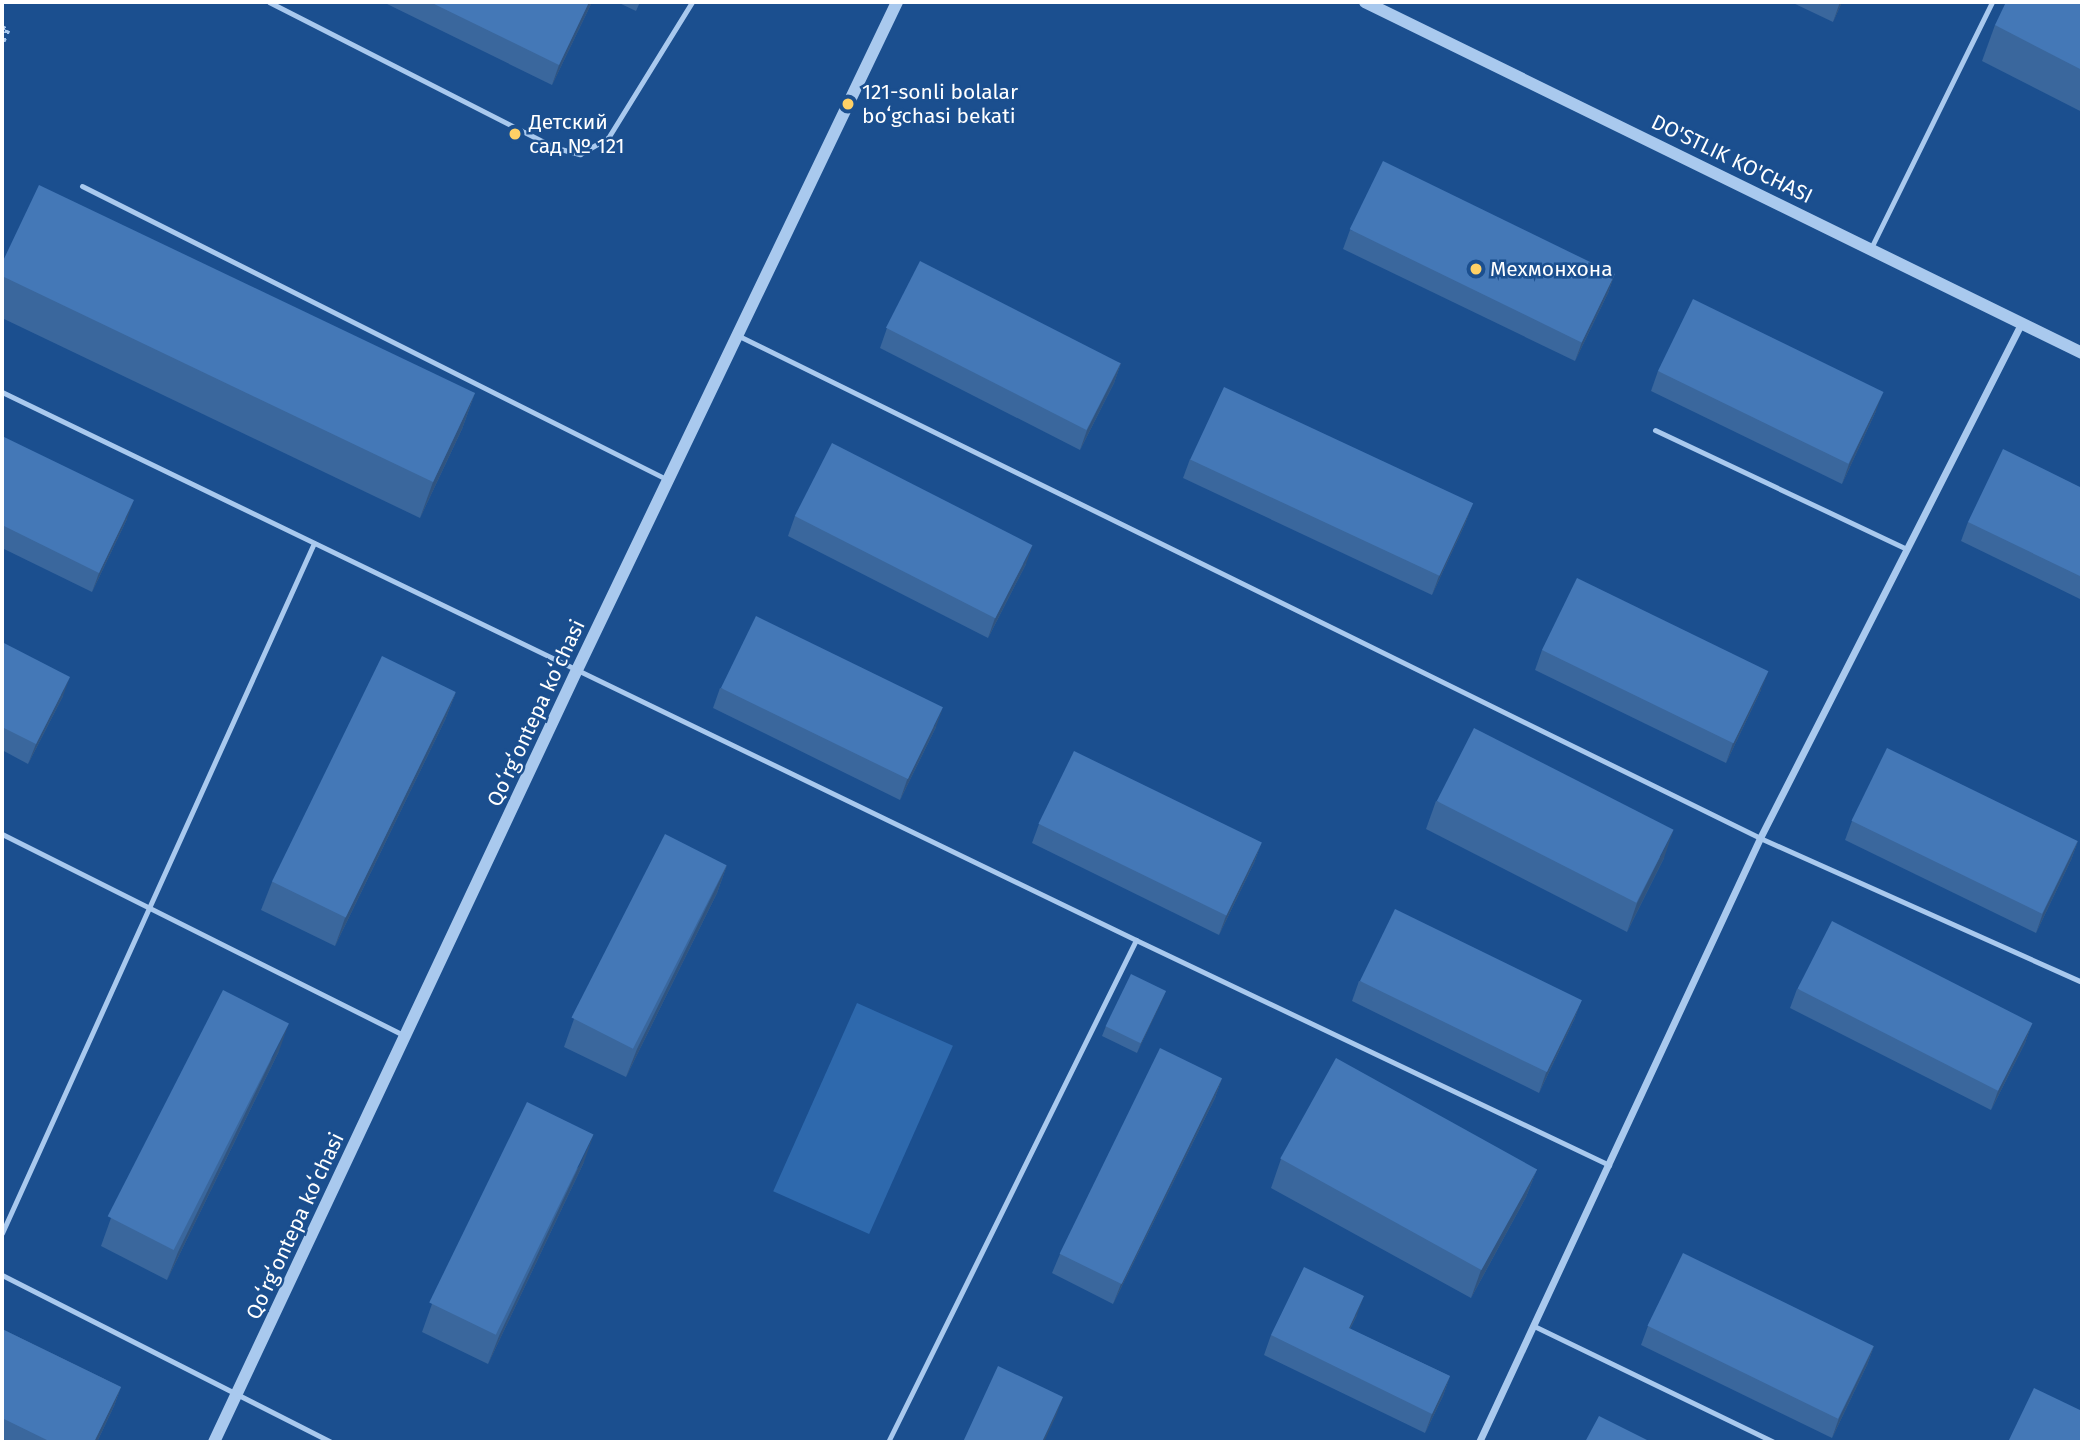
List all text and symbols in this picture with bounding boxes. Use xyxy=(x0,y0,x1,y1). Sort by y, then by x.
place label: 121-sonli bolalar boʻgchasi bekati xyxy=(862,79,1018,129)
marker: 121-sonli bolalar boʻgchasi bekati xyxy=(840,96,856,112)
place label: Детский сад № 121 xyxy=(529,109,625,159)
street label: DO'STLIK KO'CHASI xyxy=(1647,109,1817,209)
marker: Детский сад № 121 xyxy=(507,126,523,142)
place label: Мехмонхона xyxy=(1490,256,1613,282)
marker: Мехмонхона xyxy=(1468,261,1484,277)
street label: Qoʻrgʻontepa koʻchasi xyxy=(482,616,590,810)
street label: Qoʻrgʻontepa koʻchasi xyxy=(241,1129,349,1323)

